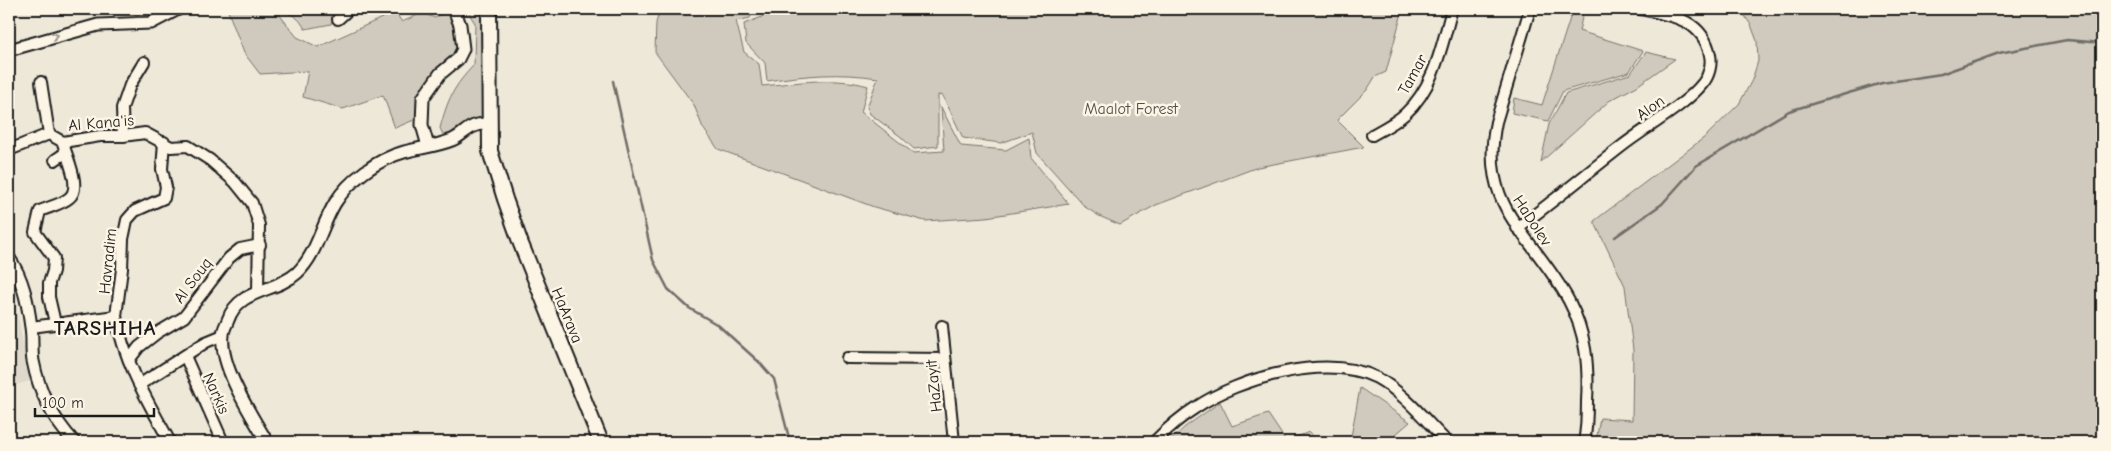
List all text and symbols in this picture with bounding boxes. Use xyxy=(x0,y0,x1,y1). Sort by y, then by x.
one-way arrow xyxy=(51,31,59,41)
street label: Tamar xyxy=(1395,51,1431,98)
street label: Alon xyxy=(1633,92,1668,124)
park label: Maalot Forest xyxy=(1084,100,1178,118)
street label: Al Kana'is xyxy=(67,111,135,135)
street label: HaDolev xyxy=(1509,192,1555,249)
street label: Havradim xyxy=(96,227,120,295)
street label: Al Souq xyxy=(170,254,216,307)
street label: HaArava xyxy=(548,285,586,346)
district label: TARSHIHA xyxy=(54,316,156,340)
street label: HaZayit xyxy=(922,358,946,413)
street label: Narkis xyxy=(199,370,233,417)
scale bar xyxy=(35,386,154,418)
text: 100 m xyxy=(42,394,84,412)

